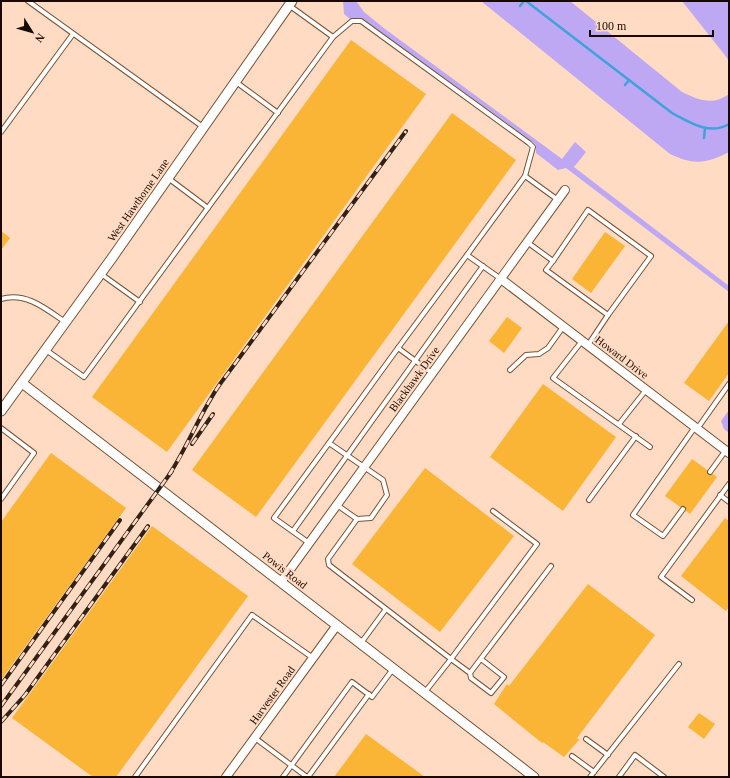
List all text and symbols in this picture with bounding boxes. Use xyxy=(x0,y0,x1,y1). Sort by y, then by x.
north arrow xyxy=(12,12,52,52)
scale bar xyxy=(590,12,713,38)
text: 100 m xyxy=(596,19,627,33)
text: N xyxy=(33,31,47,45)
street label: West Hawthorne Lane xyxy=(105,156,171,244)
street label: Howard Drive xyxy=(593,333,651,381)
street label: Blackhawk Drive xyxy=(386,344,442,414)
street label: Powis Road xyxy=(260,549,310,591)
street label: Harvester Road xyxy=(247,663,297,726)

